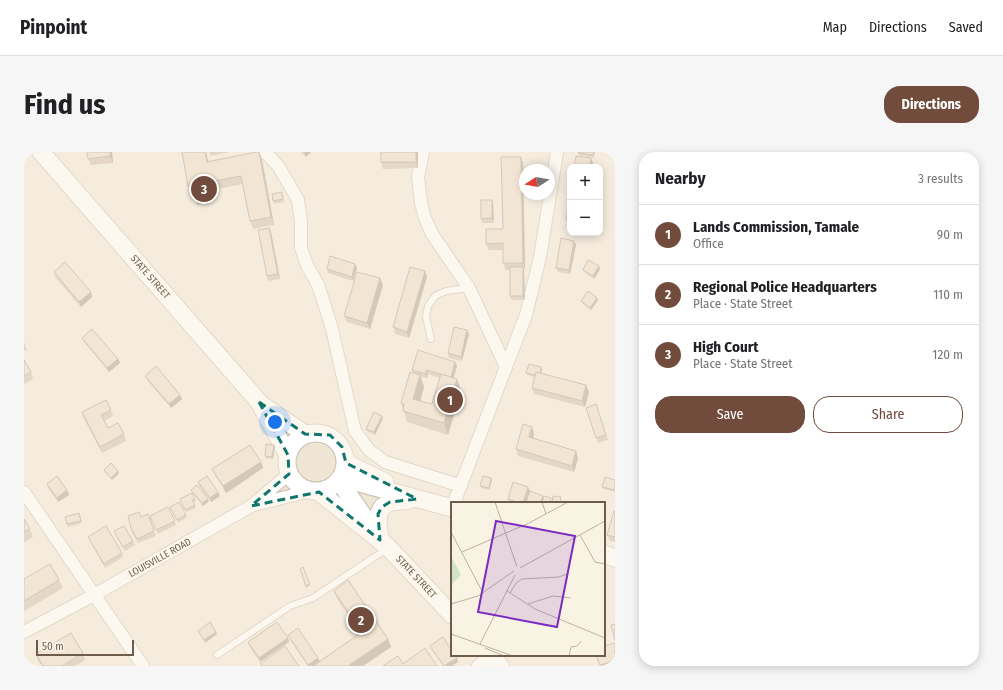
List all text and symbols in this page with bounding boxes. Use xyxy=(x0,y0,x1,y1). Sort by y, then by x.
text: Pinpoint xyxy=(20,16,87,39)
text: Map xyxy=(823,19,847,36)
text: Directions xyxy=(869,19,927,36)
text: Saved xyxy=(949,19,983,36)
button: Directions xyxy=(884,86,979,123)
text: Find us xyxy=(24,88,106,121)
north arrow xyxy=(519,164,555,200)
map controls xyxy=(567,164,603,236)
button: + xyxy=(567,164,603,200)
text: Nearby xyxy=(655,168,706,189)
text: 3 results xyxy=(918,171,963,186)
pin: 3 xyxy=(191,174,217,204)
button: − xyxy=(567,200,603,236)
text: Lands Commission, Tamale xyxy=(693,218,859,236)
text: 1 xyxy=(665,227,671,242)
text: 90 m xyxy=(937,227,963,242)
text: Office xyxy=(693,236,724,251)
street label: STATE STREET xyxy=(128,253,173,302)
text: Regional Police Headquarters xyxy=(693,278,877,296)
text: 2 xyxy=(665,287,671,302)
text: 110 m xyxy=(933,287,963,302)
text: Place · State Street xyxy=(693,296,793,311)
text: High Court xyxy=(693,338,758,356)
text: 3 xyxy=(665,347,671,362)
text: 120 m xyxy=(932,347,963,362)
text: Place · State Street xyxy=(693,356,793,371)
pin: 1 xyxy=(437,385,463,415)
button: Save xyxy=(655,396,805,433)
button: Share xyxy=(813,396,963,433)
your location xyxy=(265,412,285,432)
inset map xyxy=(451,502,605,656)
street label: LOUISVILLE ROAD xyxy=(127,536,194,580)
street label: STATE STREET xyxy=(393,553,439,601)
pin: 2 xyxy=(348,605,374,635)
scale bar xyxy=(36,638,134,657)
text: 50 m xyxy=(42,640,64,653)

